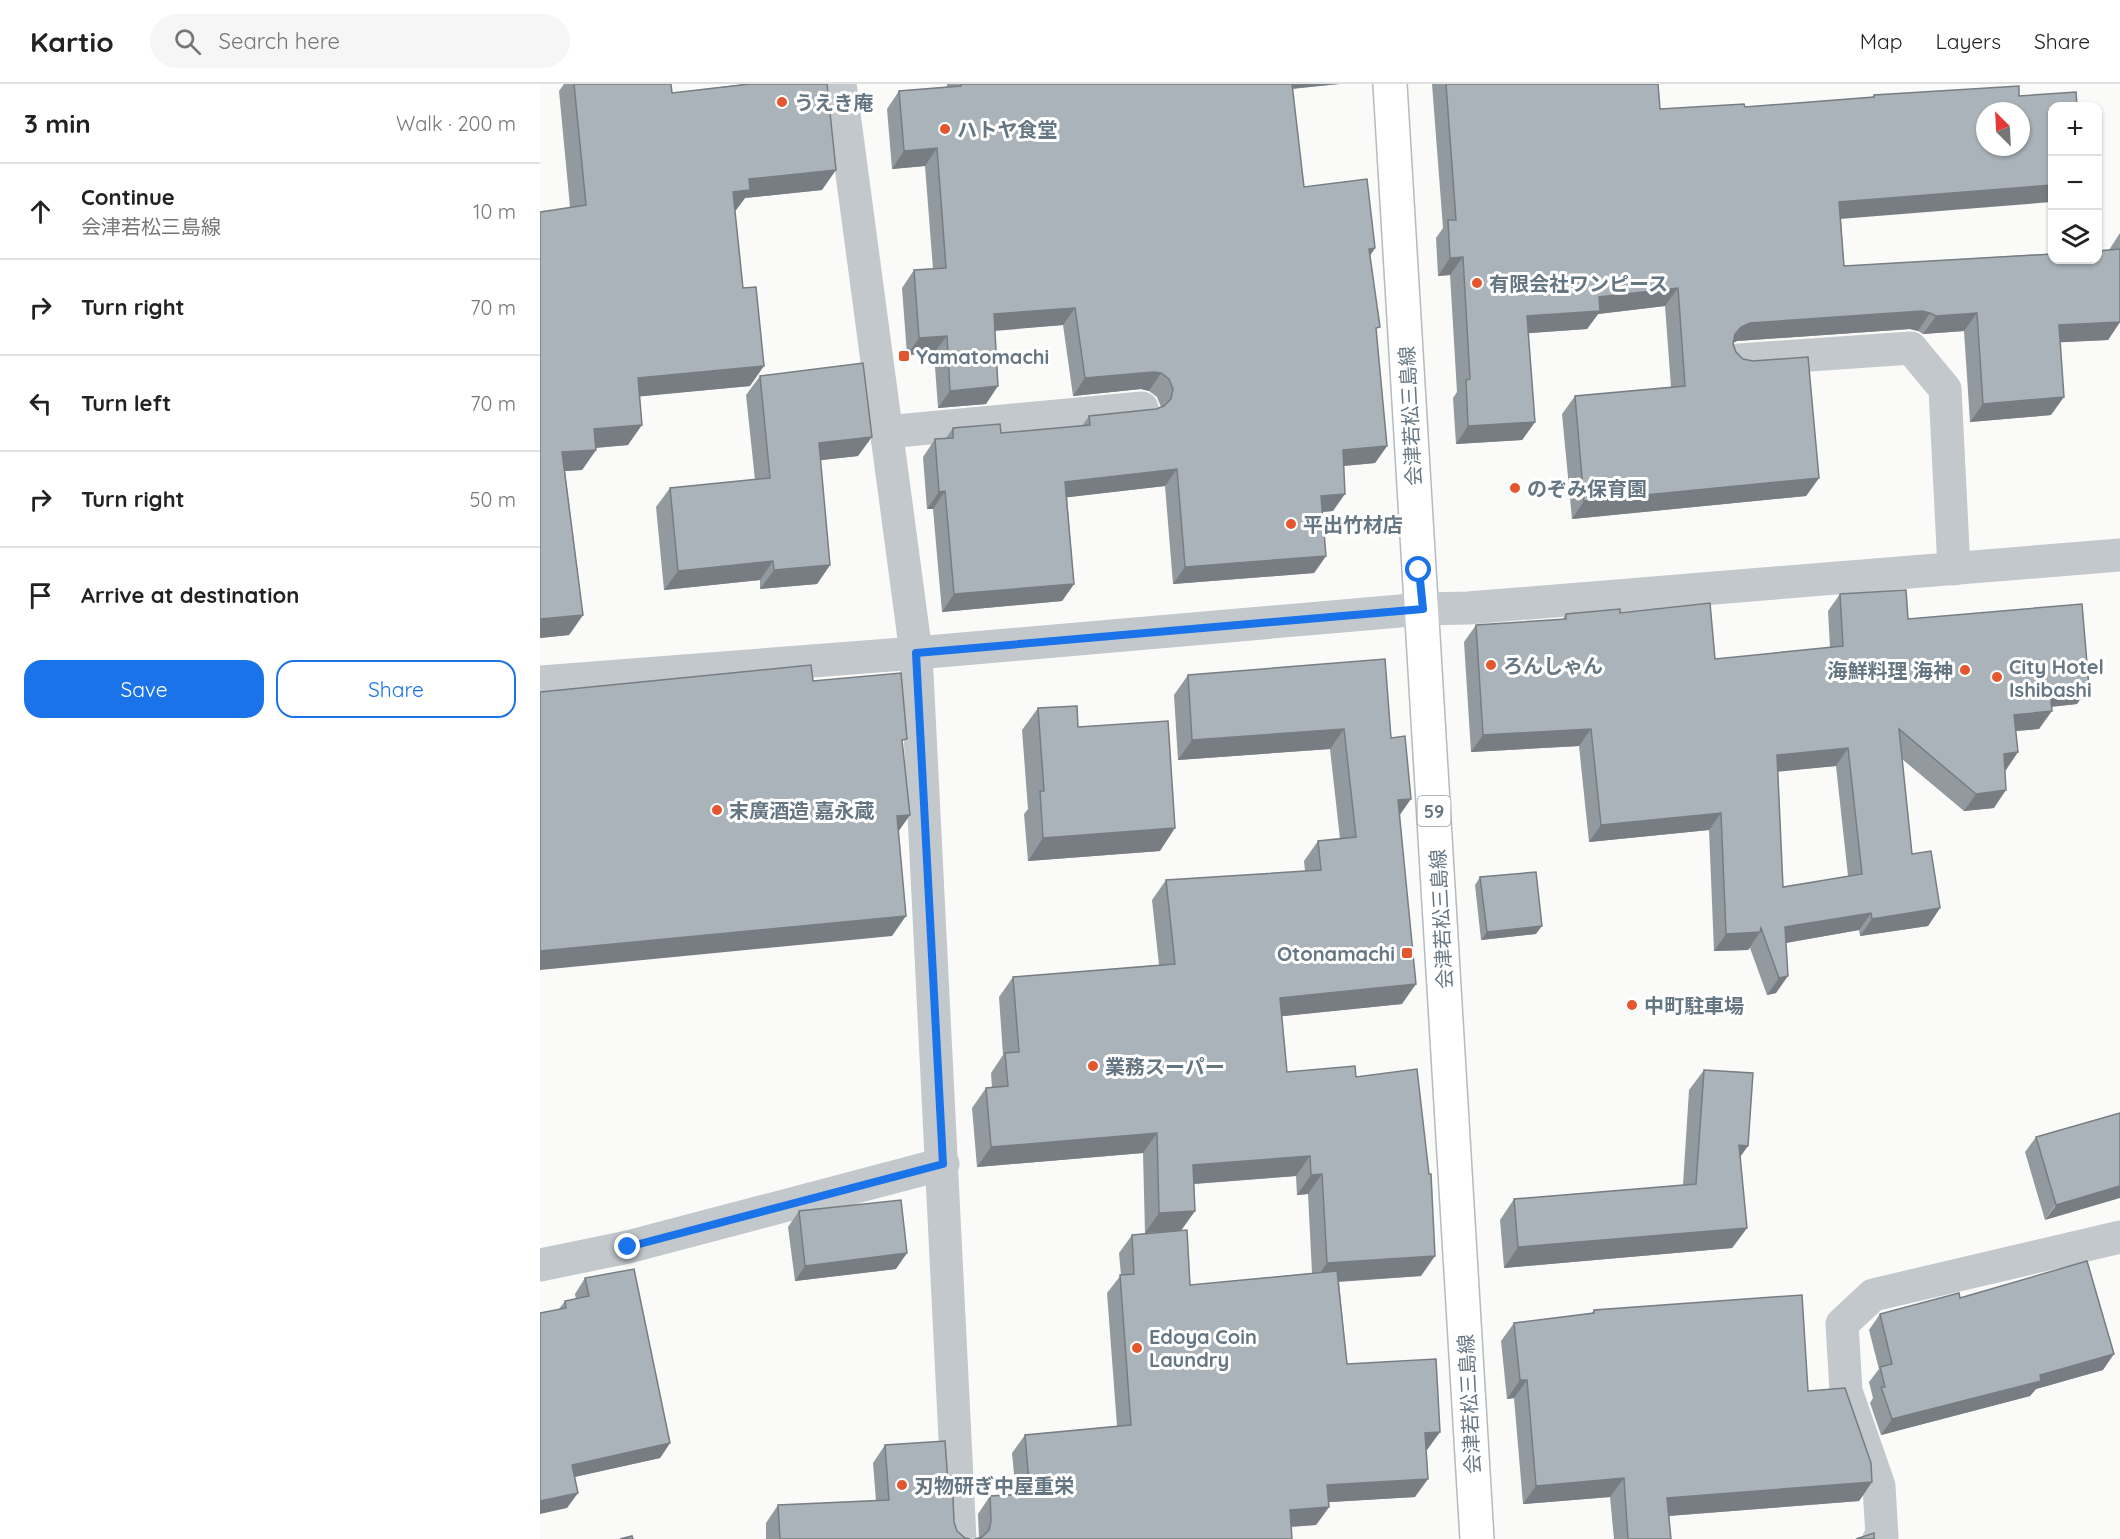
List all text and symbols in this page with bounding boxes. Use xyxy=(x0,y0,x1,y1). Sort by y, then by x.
search box xyxy=(150,14,570,68)
text: Kartio xyxy=(30,24,114,59)
icon: search xyxy=(171,25,204,58)
text: Search here xyxy=(219,27,340,55)
text: Map xyxy=(1860,28,1903,54)
text: Layers xyxy=(1936,28,2001,54)
text: Share xyxy=(2034,28,2090,54)
place label: うえき庵 xyxy=(794,90,873,115)
marker: うえき庵 xyxy=(775,95,789,109)
north arrow xyxy=(1976,102,2030,156)
map controls xyxy=(2048,102,2102,264)
button: + xyxy=(2048,102,2102,156)
text: 3 min xyxy=(24,107,91,140)
text: Walk · 200 m xyxy=(396,111,516,136)
place label: ハトヤ食堂 xyxy=(957,117,1058,142)
marker: ハトヤ食堂 xyxy=(938,122,952,136)
button: − xyxy=(2048,156,2102,210)
text: Continue xyxy=(81,183,175,211)
icon: ahead xyxy=(24,195,57,228)
text: 10 m xyxy=(473,199,516,224)
button: layers xyxy=(2048,210,2102,264)
text: 会津若松三島線 xyxy=(81,214,221,239)
place label: 有限会社ワンピース xyxy=(1489,271,1668,296)
marker: 有限会社ワンピース xyxy=(1470,276,1484,290)
icon: right xyxy=(24,291,57,324)
text: Turn right xyxy=(81,293,185,321)
text: 70 m xyxy=(470,295,516,320)
place label: Yamatomachi xyxy=(916,344,1049,369)
street label: 会津若松三島線 xyxy=(1394,345,1426,487)
marker: Yamatomachi xyxy=(897,349,911,363)
icon: left xyxy=(24,387,57,420)
text: Turn left xyxy=(81,389,171,417)
text: 70 m xyxy=(470,391,516,416)
place label: のぞみ保育園 xyxy=(1527,476,1647,501)
marker: のぞみ保育園 xyxy=(1508,481,1522,495)
icon: right xyxy=(24,483,57,516)
text: Turn right xyxy=(81,485,185,513)
text: 50 m xyxy=(470,487,516,512)
place label: 平出竹材店 xyxy=(1303,512,1403,537)
marker: 平出竹材店 xyxy=(1284,517,1298,531)
route start xyxy=(1405,556,1431,582)
icon: arrive xyxy=(24,579,57,612)
text: Arrive at destination xyxy=(81,581,299,609)
place label: ろんしゃん xyxy=(1503,653,1603,678)
place label: City Hotel Ishibashi xyxy=(2009,654,2104,702)
marker: ろんしゃん xyxy=(1484,658,1498,672)
place label: 海鮮料理 海神 xyxy=(1827,658,1953,683)
button: Save xyxy=(24,660,264,718)
button: Share xyxy=(276,660,516,718)
marker: 海鮮料理 海神 xyxy=(1958,663,1972,677)
marker: City Hotel Ishibashi xyxy=(1990,670,2004,684)
road number: 59 xyxy=(1418,796,1450,826)
place label: 末廣酒造 嘉永蔵 xyxy=(729,798,875,823)
marker: 末廣酒造 嘉永蔵 xyxy=(710,803,724,817)
street label: 会津若松三島線 xyxy=(1425,848,1457,990)
place label: Otonamachi xyxy=(1277,941,1395,966)
marker: Otonamachi xyxy=(1400,946,1414,960)
place label: 中町駐車場 xyxy=(1644,993,1744,1018)
marker: 中町駐車場 xyxy=(1625,998,1639,1012)
place label: 業務スーパー xyxy=(1105,1054,1225,1079)
marker: 業務スーパー xyxy=(1086,1059,1100,1073)
route end xyxy=(614,1233,640,1259)
place label: Edoya Coin Laundry xyxy=(1149,1324,1257,1372)
street label: 会津若松三島線 xyxy=(1453,1333,1485,1475)
marker: Edoya Coin Laundry xyxy=(1130,1341,1144,1355)
place label: 刃物研ぎ中屋重栄 xyxy=(914,1473,1074,1498)
marker: 刃物研ぎ中屋重栄 xyxy=(895,1478,909,1492)

